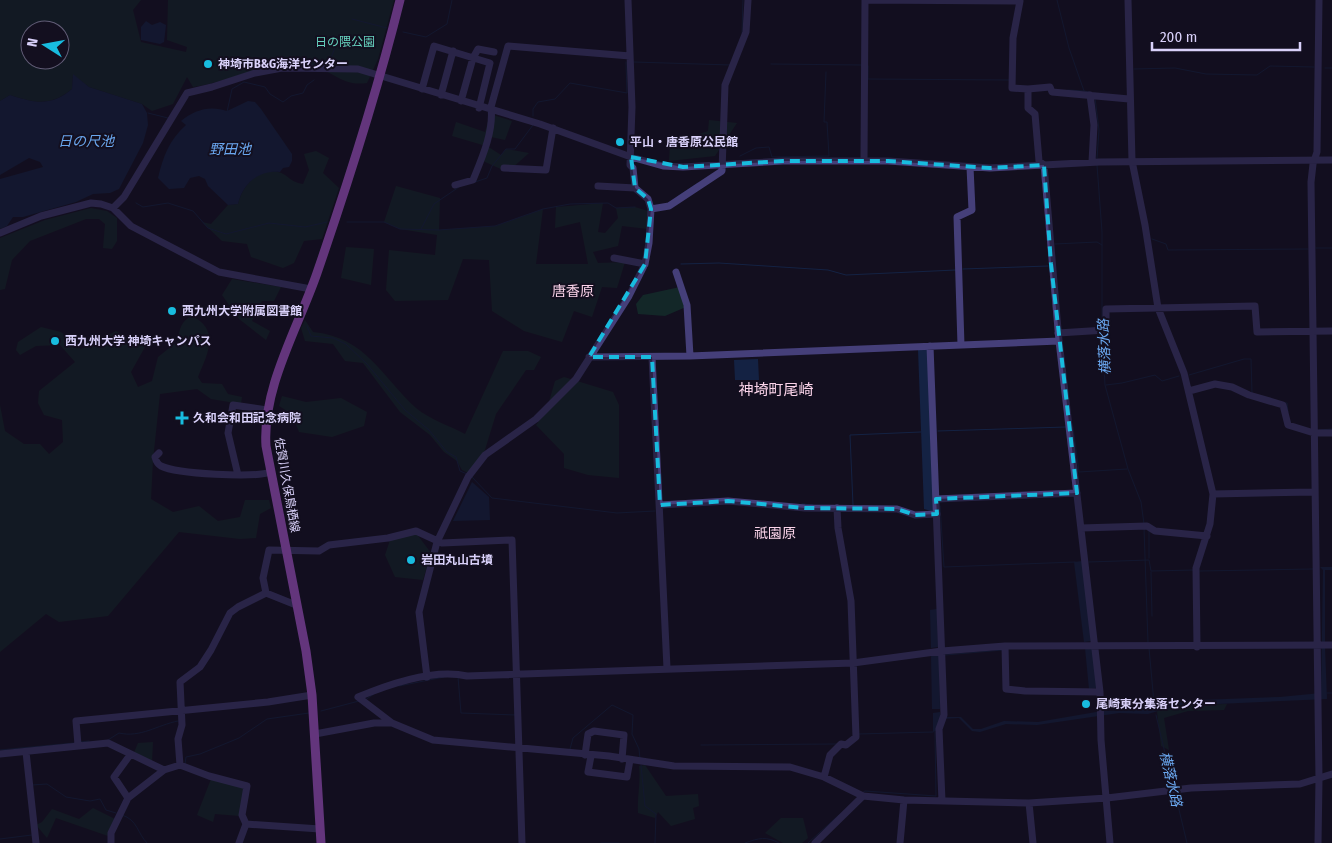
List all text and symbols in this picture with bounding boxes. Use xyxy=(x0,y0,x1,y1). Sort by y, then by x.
north arrow xyxy=(20,20,70,70)
scale bar xyxy=(1152,20,1300,52)
text: 200 m xyxy=(1160,28,1197,46)
park label: 日の隈公園 xyxy=(315,35,375,49)
text: N xyxy=(24,37,42,48)
place label: 神埼市B&G海洋センター xyxy=(218,57,348,71)
marker: 神埼市B&G海洋センター xyxy=(202,58,214,70)
water label: 日の尺池 xyxy=(58,133,116,150)
place label: 平山・唐香原公民館 xyxy=(630,135,738,149)
marker: 平山・唐香原公民館 xyxy=(614,136,626,148)
water label: 野田池 xyxy=(209,141,253,158)
district label: 唐香原 xyxy=(552,283,594,300)
place label: 西九州大学附属図書館 xyxy=(182,304,302,318)
marker: 西九州大学附属図書館 xyxy=(166,305,178,317)
water label: 横落水路 xyxy=(1095,318,1114,375)
place label: 西九州大学 神埼キャンパス xyxy=(65,334,212,348)
marker: 西九州大学 神埼キャンパス xyxy=(49,335,61,347)
district label: 神埼町尾崎 xyxy=(738,381,814,399)
marker: 久和会和田記念病院 xyxy=(175,411,189,425)
place label: 久和会和田記念病院 xyxy=(193,411,301,425)
street label: 佐賀川久保鳥栖線 xyxy=(272,437,302,533)
district label: 祇園原 xyxy=(754,525,796,542)
place label: 岩田丸山古墳 xyxy=(421,553,493,567)
marker: 岩田丸山古墳 xyxy=(405,554,417,566)
place label: 尾崎東分集落センター xyxy=(1096,697,1216,711)
marker: 尾崎東分集落センター xyxy=(1080,698,1092,710)
water label: 横落水路 xyxy=(1156,750,1185,809)

